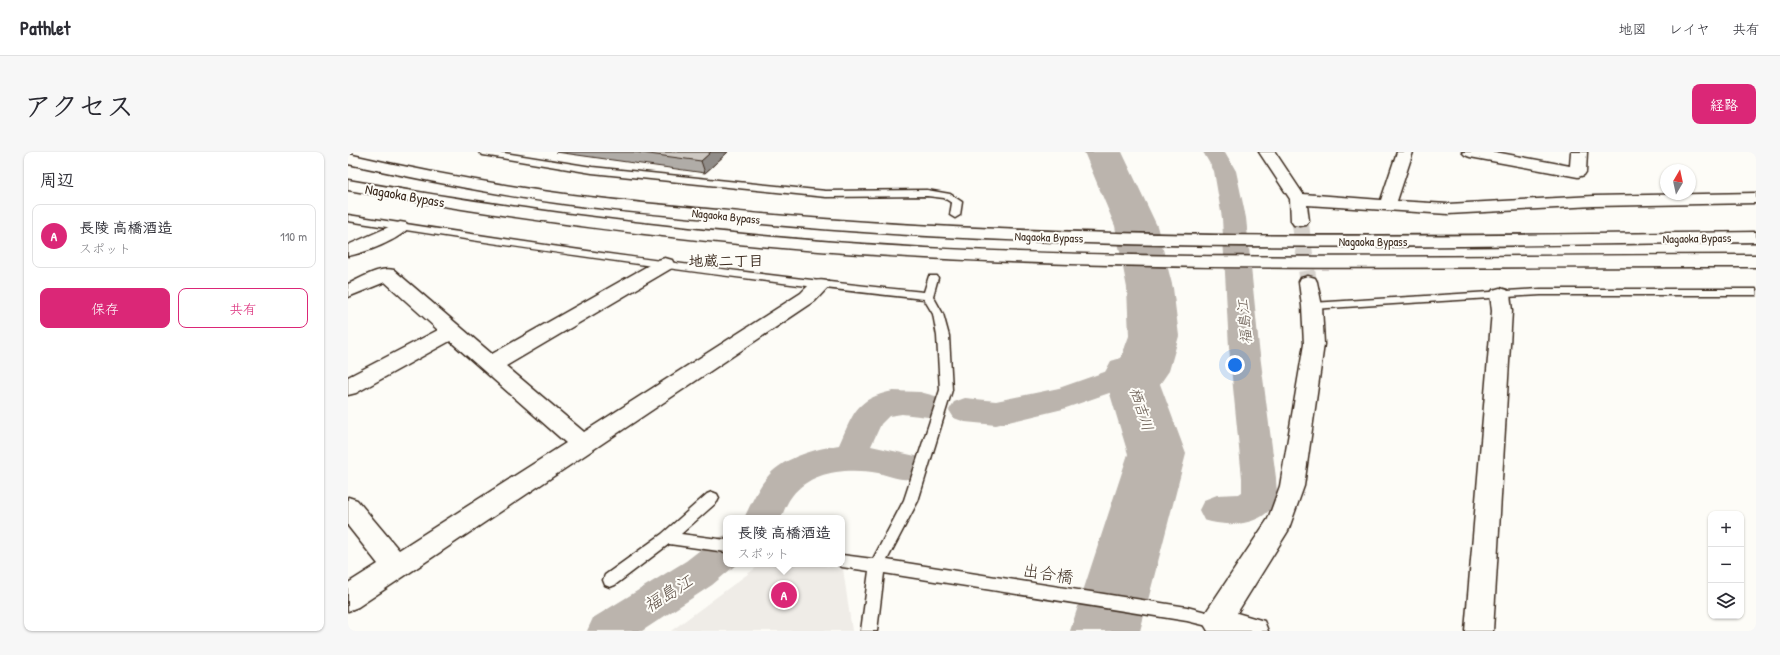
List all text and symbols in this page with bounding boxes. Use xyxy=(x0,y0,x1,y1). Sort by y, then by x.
text: Pathlet xyxy=(20,15,70,41)
text: 地図 xyxy=(1619,19,1647,38)
text: レイヤ xyxy=(1669,19,1710,38)
text: 共有 xyxy=(1732,19,1760,38)
button: 経路 xyxy=(1692,84,1756,124)
text: アクセス xyxy=(24,87,134,125)
north arrow xyxy=(1660,164,1696,200)
text: 周辺 xyxy=(40,168,74,191)
street label: Nagaoka Bypass xyxy=(364,179,446,212)
street label: Nagaoka Bypass xyxy=(691,204,761,228)
text: 長陵 高橋酒造 xyxy=(79,217,172,238)
text: A xyxy=(51,227,57,245)
text: 110 m xyxy=(280,227,307,245)
street label: Nagaoka Bypass xyxy=(1014,227,1084,247)
street label: Nagaoka Bypass xyxy=(1663,229,1732,247)
street label: Nagaoka Bypass xyxy=(1339,233,1408,250)
text: スポット xyxy=(79,239,131,257)
district label: 地蔵二丁目 xyxy=(688,250,764,271)
button: 保存 xyxy=(40,288,170,328)
button: 共有 xyxy=(178,288,308,328)
water label: 福島江 xyxy=(1231,298,1256,345)
your location xyxy=(1225,355,1245,375)
water label: 栖吉川 xyxy=(1125,384,1159,434)
map controls xyxy=(1708,511,1744,619)
button: + xyxy=(1708,511,1744,547)
popup xyxy=(723,515,845,567)
text: 長陵 高橋酒造 xyxy=(737,522,831,543)
text: スポット xyxy=(737,544,789,562)
button: − xyxy=(1708,547,1744,583)
street label: 出合橋 xyxy=(1021,558,1075,588)
water label: 福島江 xyxy=(638,568,698,618)
pin: A xyxy=(771,580,797,610)
button: layers xyxy=(1708,583,1744,619)

